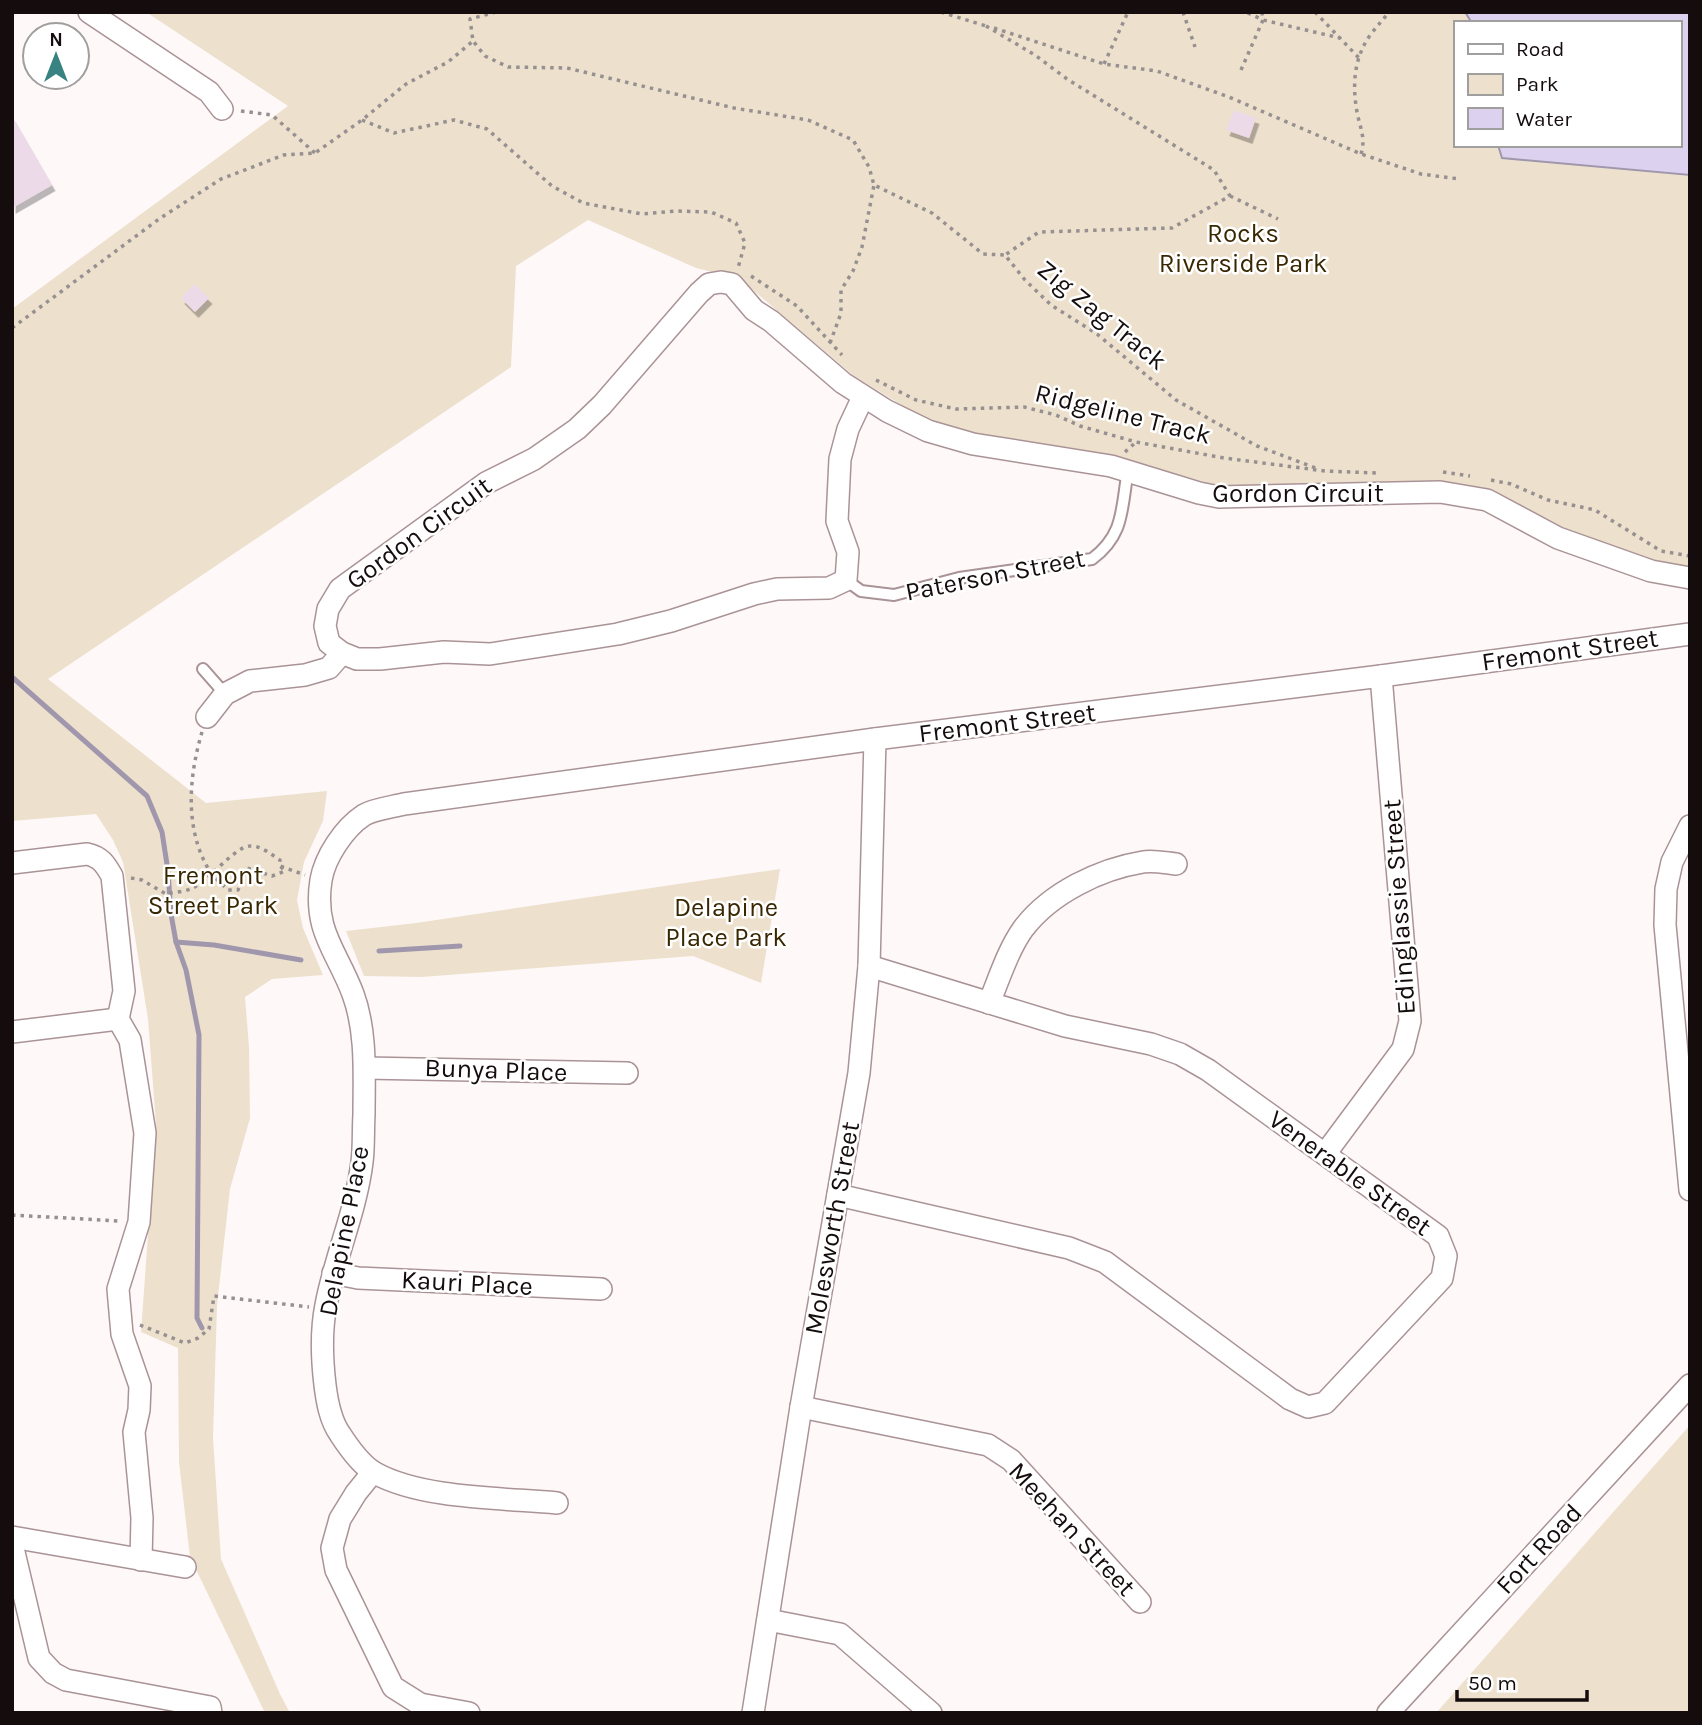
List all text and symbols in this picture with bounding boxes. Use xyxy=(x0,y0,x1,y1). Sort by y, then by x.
north arrow xyxy=(21,21,91,91)
legend xyxy=(1454,21,1681,147)
text: N xyxy=(49,29,63,51)
text: Road xyxy=(1516,37,1564,61)
text: Park xyxy=(1516,72,1559,96)
text: Water xyxy=(1516,107,1572,131)
park label: Rocks Riverside Park xyxy=(1159,218,1327,279)
street label: Zig Zag Track xyxy=(1031,253,1173,377)
street label: Ridgeline Track xyxy=(1032,377,1214,451)
street label: Gordon Circuit xyxy=(340,470,498,596)
street label: Gordon Circuit xyxy=(1212,478,1384,509)
street label: Paterson Street xyxy=(903,542,1088,608)
street label: Fremont Street xyxy=(1480,622,1660,678)
street label: Fremont Street xyxy=(917,697,1097,749)
street label: Edinglassie Street xyxy=(1376,798,1422,1016)
park label: Fremont Street Park xyxy=(148,860,278,921)
park label: Delapine Place Park xyxy=(665,892,787,953)
street label: Bunya Place xyxy=(424,1052,568,1088)
street label: Venerable Street xyxy=(1263,1104,1438,1243)
street label: Molesworth Street xyxy=(798,1119,866,1337)
street label: Delapine Place xyxy=(312,1143,376,1319)
street label: Kauri Place xyxy=(400,1264,534,1302)
street label: Meehan Street xyxy=(1002,1456,1142,1603)
street label: Fort Road xyxy=(1489,1497,1589,1601)
scale bar xyxy=(1457,1658,1586,1702)
text: 50 m xyxy=(1468,1671,1517,1695)

